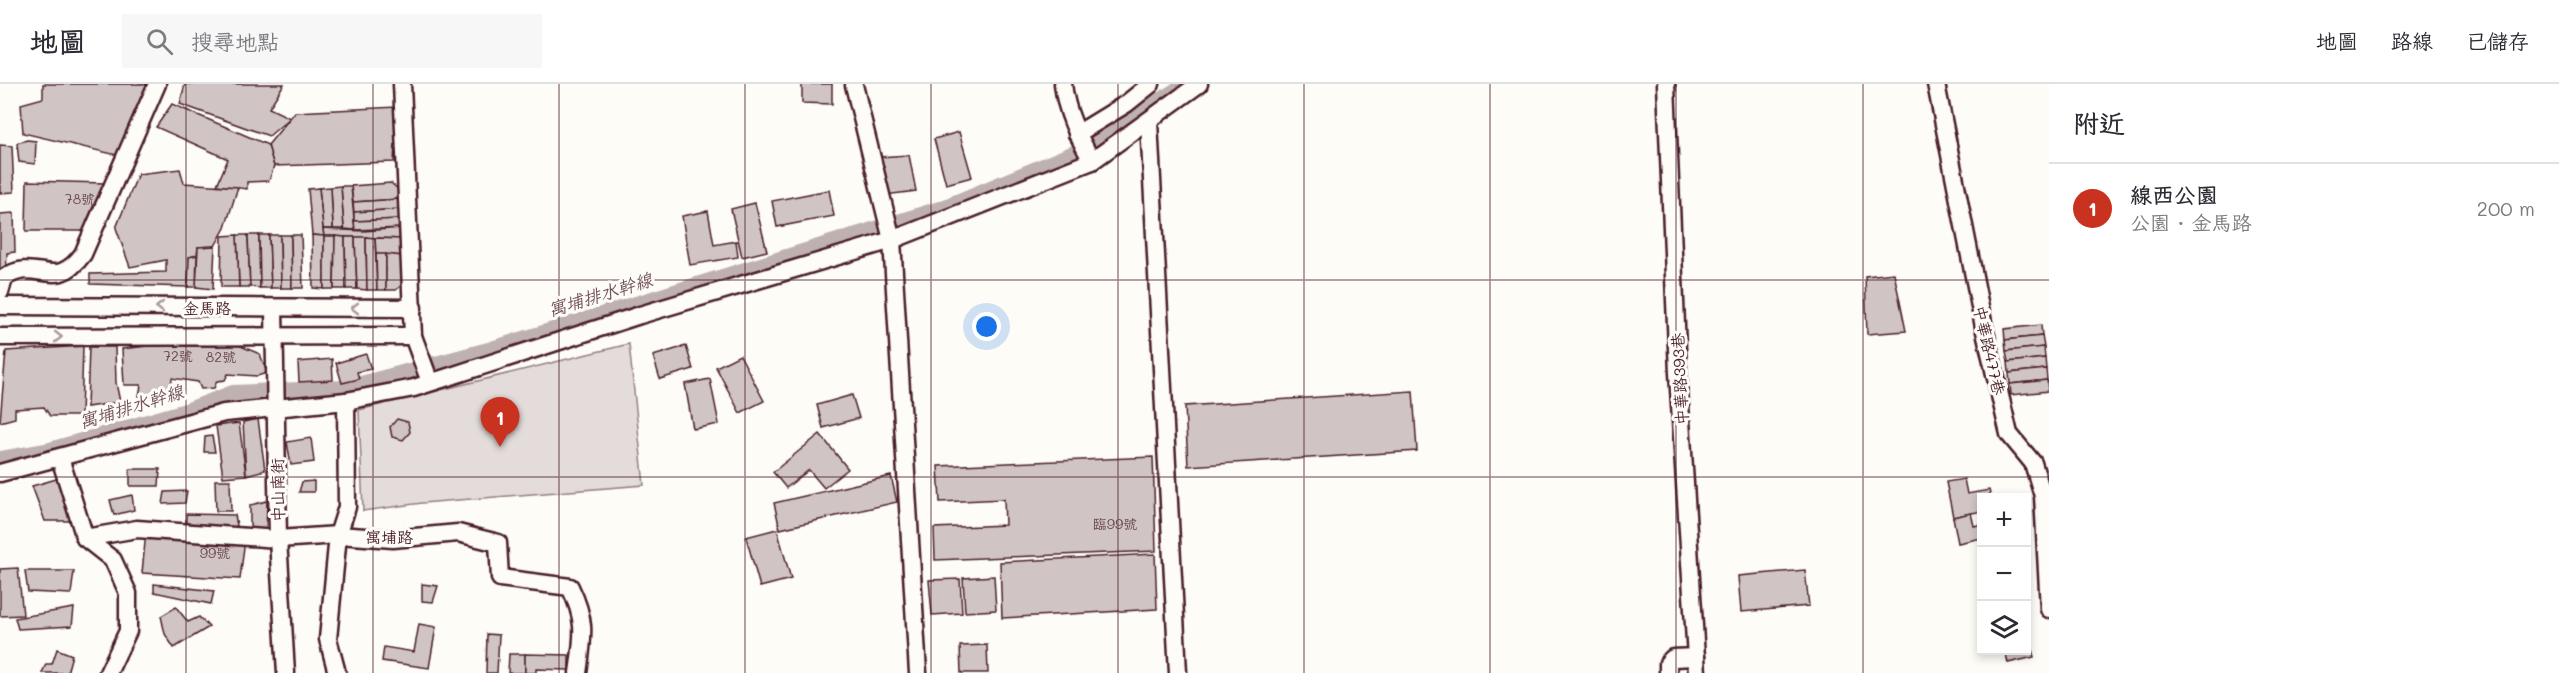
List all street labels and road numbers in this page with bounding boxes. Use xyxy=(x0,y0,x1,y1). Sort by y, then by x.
street label: 金馬路 xyxy=(183,297,231,318)
street label: 中華路477巷 xyxy=(1970,303,2010,397)
street label: 中華路393巷 xyxy=(1666,332,1692,426)
street label: 中山南街 xyxy=(266,458,288,522)
street label: 寓埔路 xyxy=(365,526,413,547)

